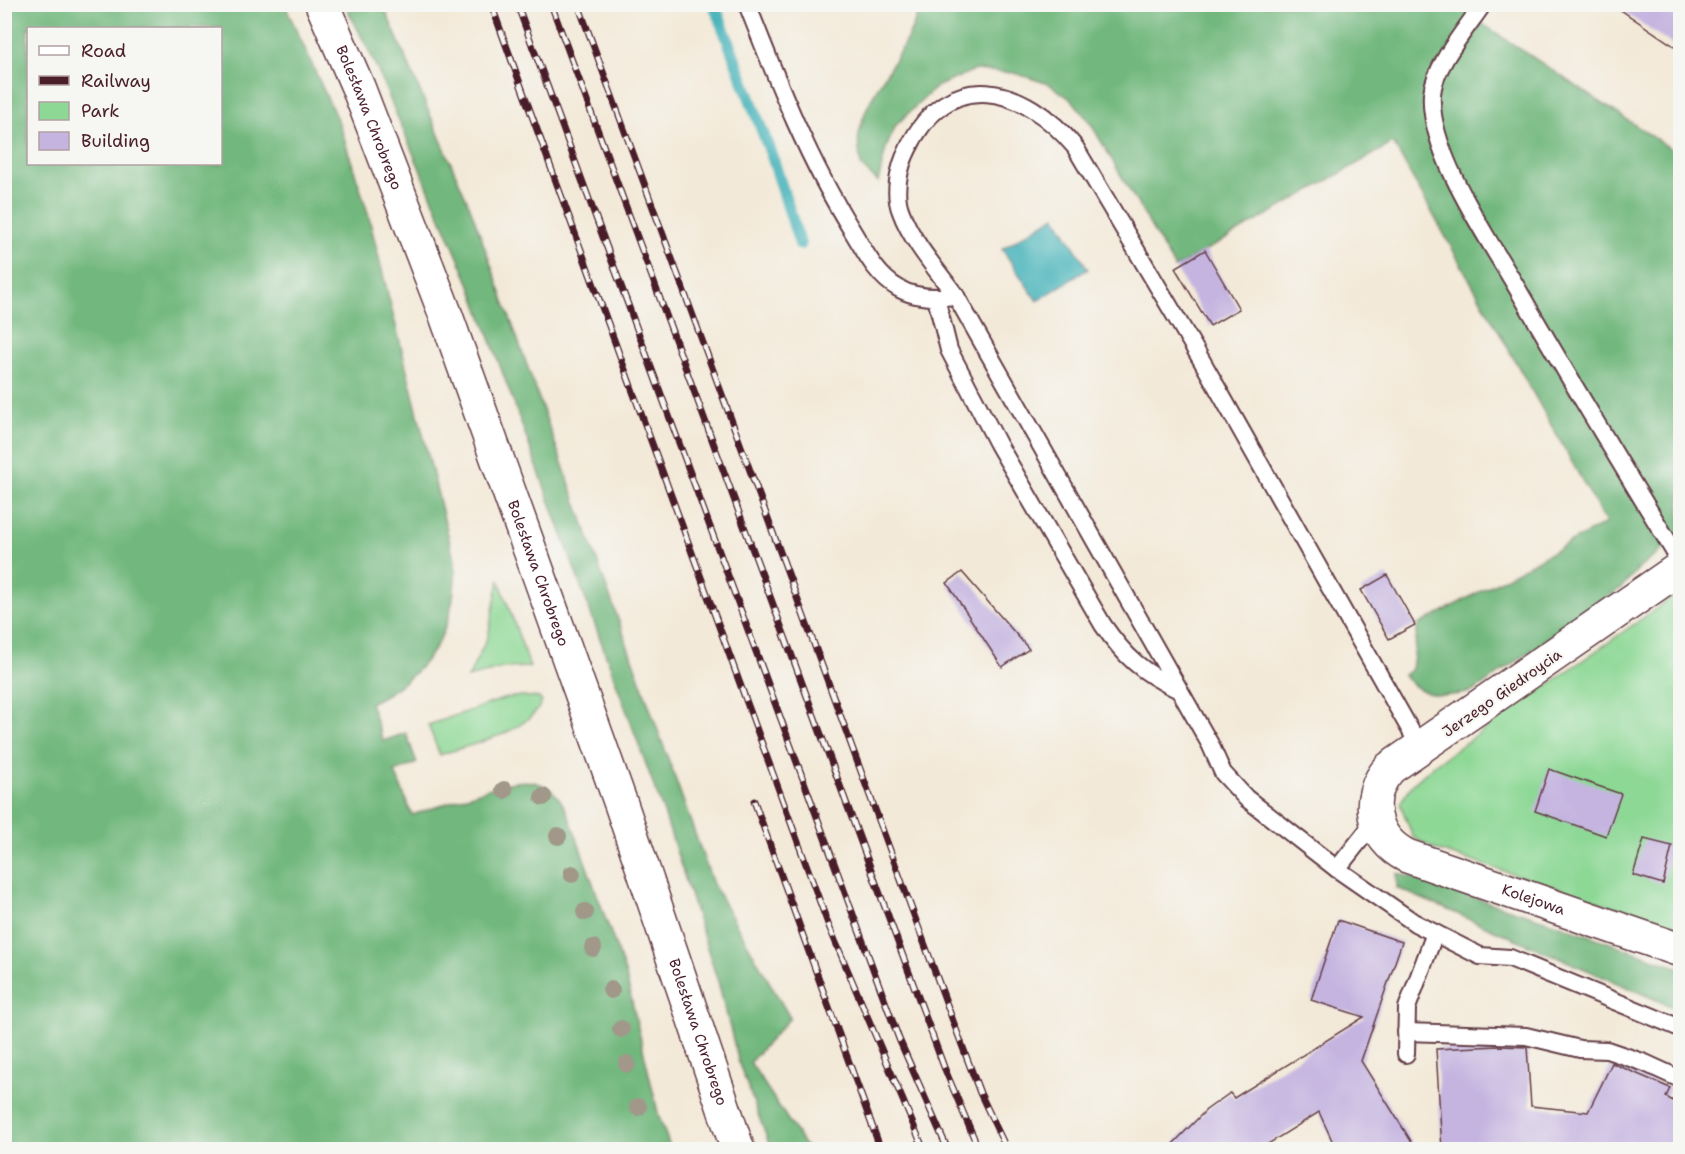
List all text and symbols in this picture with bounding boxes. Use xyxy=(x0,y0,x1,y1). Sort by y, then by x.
legend xyxy=(27,27,222,165)
text: Road xyxy=(81,39,126,63)
street label: Bolesława Chrobrego xyxy=(331,42,407,193)
text: Railway xyxy=(81,69,151,93)
text: Park xyxy=(81,99,120,123)
text: Building xyxy=(81,129,150,153)
street label: Bolesława Chrobrego xyxy=(503,497,574,649)
street label: Jerzego Giedroycia xyxy=(1438,644,1566,742)
street label: Kolejowa xyxy=(1499,879,1568,920)
street label: Bolesława Chrobrego xyxy=(664,956,732,1108)

